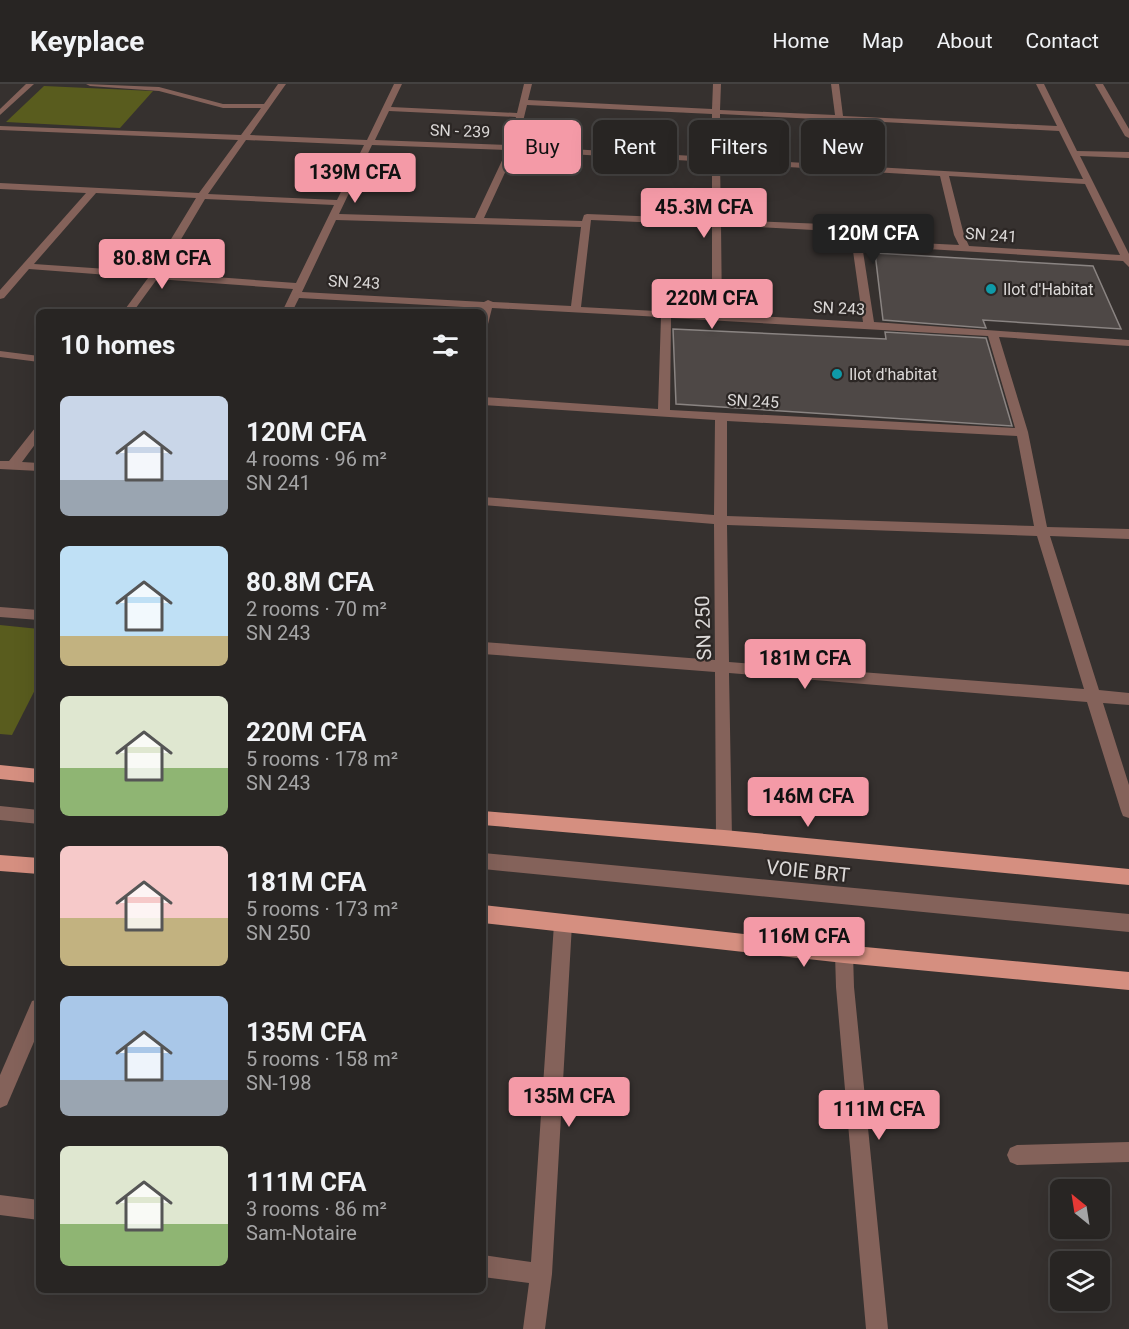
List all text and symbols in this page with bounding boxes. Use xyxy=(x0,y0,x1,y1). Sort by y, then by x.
text: Keyplace xyxy=(30,25,144,58)
text: Home xyxy=(773,29,829,53)
text: Map xyxy=(862,29,904,53)
text: About xyxy=(937,29,993,53)
text: Contact xyxy=(1026,29,1099,53)
street label: SN - 239 xyxy=(430,120,490,142)
chip: Buy xyxy=(504,120,581,174)
chip: Rent xyxy=(593,120,677,174)
chip: Filters xyxy=(689,120,789,174)
chip: New xyxy=(801,120,885,174)
pin: 139M CFA xyxy=(293,153,417,204)
text: 139M CFA xyxy=(309,160,401,184)
pin: 45.3M CFA xyxy=(635,188,773,239)
text: 45.3M CFA xyxy=(655,195,753,219)
pin: 120M CFA xyxy=(811,214,935,265)
text: 120M CFA xyxy=(827,221,919,245)
street label: SN 241 xyxy=(964,224,1018,246)
pin: 80.8M CFA xyxy=(93,239,231,290)
text: 80.8M CFA xyxy=(113,246,211,270)
street label: SN 243 xyxy=(328,271,380,293)
pin: 220M CFA xyxy=(650,279,774,330)
place label: Ilot d'Habitat xyxy=(1003,280,1094,299)
marker: Ilot d'Habitat xyxy=(984,282,998,296)
text: 220M CFA xyxy=(666,286,758,310)
street label: SN 243 xyxy=(813,297,865,319)
icon: filters xyxy=(429,329,462,362)
text: 10 homes xyxy=(60,330,175,360)
place label: Ilot d'habitat xyxy=(849,365,937,384)
marker: Ilot d'habitat xyxy=(830,367,844,381)
street label: SN 245 xyxy=(727,390,779,412)
text: 120M CFA xyxy=(246,417,366,447)
icon: home xyxy=(108,420,180,492)
text: 4 rooms · 96 m² xyxy=(246,447,387,471)
text: SN 241 xyxy=(246,471,311,495)
text: 80.8M CFA xyxy=(246,567,374,597)
icon: home xyxy=(108,570,180,642)
street label: SN 250 xyxy=(690,595,716,661)
text: 2 rooms · 70 m² xyxy=(246,597,387,621)
text: SN 243 xyxy=(246,621,311,645)
pin: 181M CFA xyxy=(743,639,867,690)
text: 181M CFA xyxy=(759,646,851,670)
text: 220M CFA xyxy=(246,717,366,747)
icon: home xyxy=(108,720,180,792)
text: 5 rooms · 178 m² xyxy=(246,747,398,771)
text: SN 243 xyxy=(246,771,311,795)
pin: 146M CFA xyxy=(746,777,870,828)
text: 146M CFA xyxy=(762,784,854,808)
street label: VOIE BRT xyxy=(765,855,851,887)
text: 181M CFA xyxy=(246,867,366,897)
icon: home xyxy=(108,870,180,942)
text: 5 rooms · 173 m² xyxy=(246,897,398,921)
pin: 116M CFA xyxy=(742,917,866,968)
text: SN 250 xyxy=(246,921,311,945)
text: 116M CFA xyxy=(758,924,850,948)
text: 135M CFA xyxy=(246,1017,366,1047)
icon: home xyxy=(108,1020,180,1092)
text: 5 rooms · 158 m² xyxy=(246,1047,398,1071)
text: SN-198 xyxy=(246,1071,311,1095)
pin: 135M CFA xyxy=(507,1077,631,1128)
text: 135M CFA xyxy=(523,1084,615,1108)
pin: 111M CFA xyxy=(817,1090,941,1141)
text: 111M CFA xyxy=(833,1097,925,1121)
text: 111M CFA xyxy=(246,1167,366,1197)
icon: home xyxy=(108,1170,180,1242)
north arrow xyxy=(1050,1179,1110,1239)
map controls xyxy=(1050,1179,1110,1311)
text: 3 rooms · 86 m² xyxy=(246,1197,387,1221)
text: Sam-Notaire xyxy=(246,1221,357,1245)
button: layers xyxy=(1050,1251,1110,1311)

